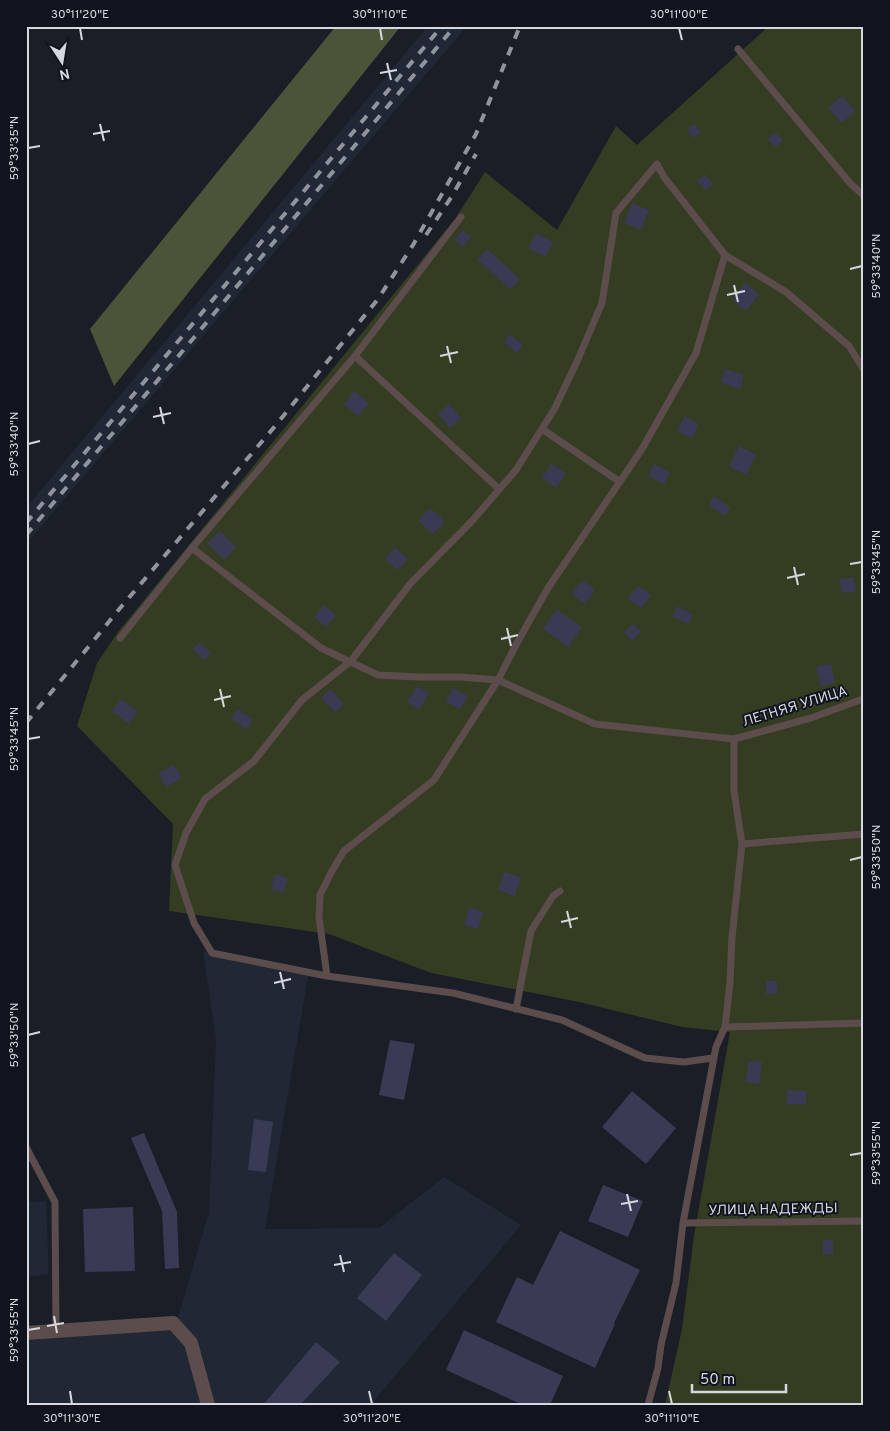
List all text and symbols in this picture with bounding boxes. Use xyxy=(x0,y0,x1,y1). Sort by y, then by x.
text: 30°11'20"E xyxy=(51,7,109,23)
text: 30°11'10"E xyxy=(352,7,408,23)
text: 30°11'00"E xyxy=(650,7,708,23)
north arrow xyxy=(38,38,88,88)
text: N xyxy=(58,64,71,83)
text: 59°33'35"N xyxy=(7,116,23,180)
text: 59°33'40"N xyxy=(869,234,885,298)
text: 59°33'40"N xyxy=(7,412,23,476)
text: 59°33'45"N xyxy=(869,530,885,594)
street label: ЛЕТНЯЯ УЛИЦА xyxy=(740,683,850,731)
text: 59°33'45"N xyxy=(7,707,23,771)
text: 59°33'50"N xyxy=(869,825,885,889)
text: 59°33'50"N xyxy=(7,1003,23,1067)
text: 59°33'55"N xyxy=(869,1121,885,1185)
street label: УЛИЦА НАДЕЖДЫ xyxy=(708,1200,838,1220)
text: 59°33'55"N xyxy=(7,1298,23,1362)
scale bar xyxy=(692,1361,786,1393)
text: 50 m xyxy=(700,1371,735,1390)
text: 30°11'30"E xyxy=(43,1411,101,1427)
text: 30°11'20"E xyxy=(343,1411,401,1427)
text: 30°11'10"E xyxy=(644,1411,700,1427)

